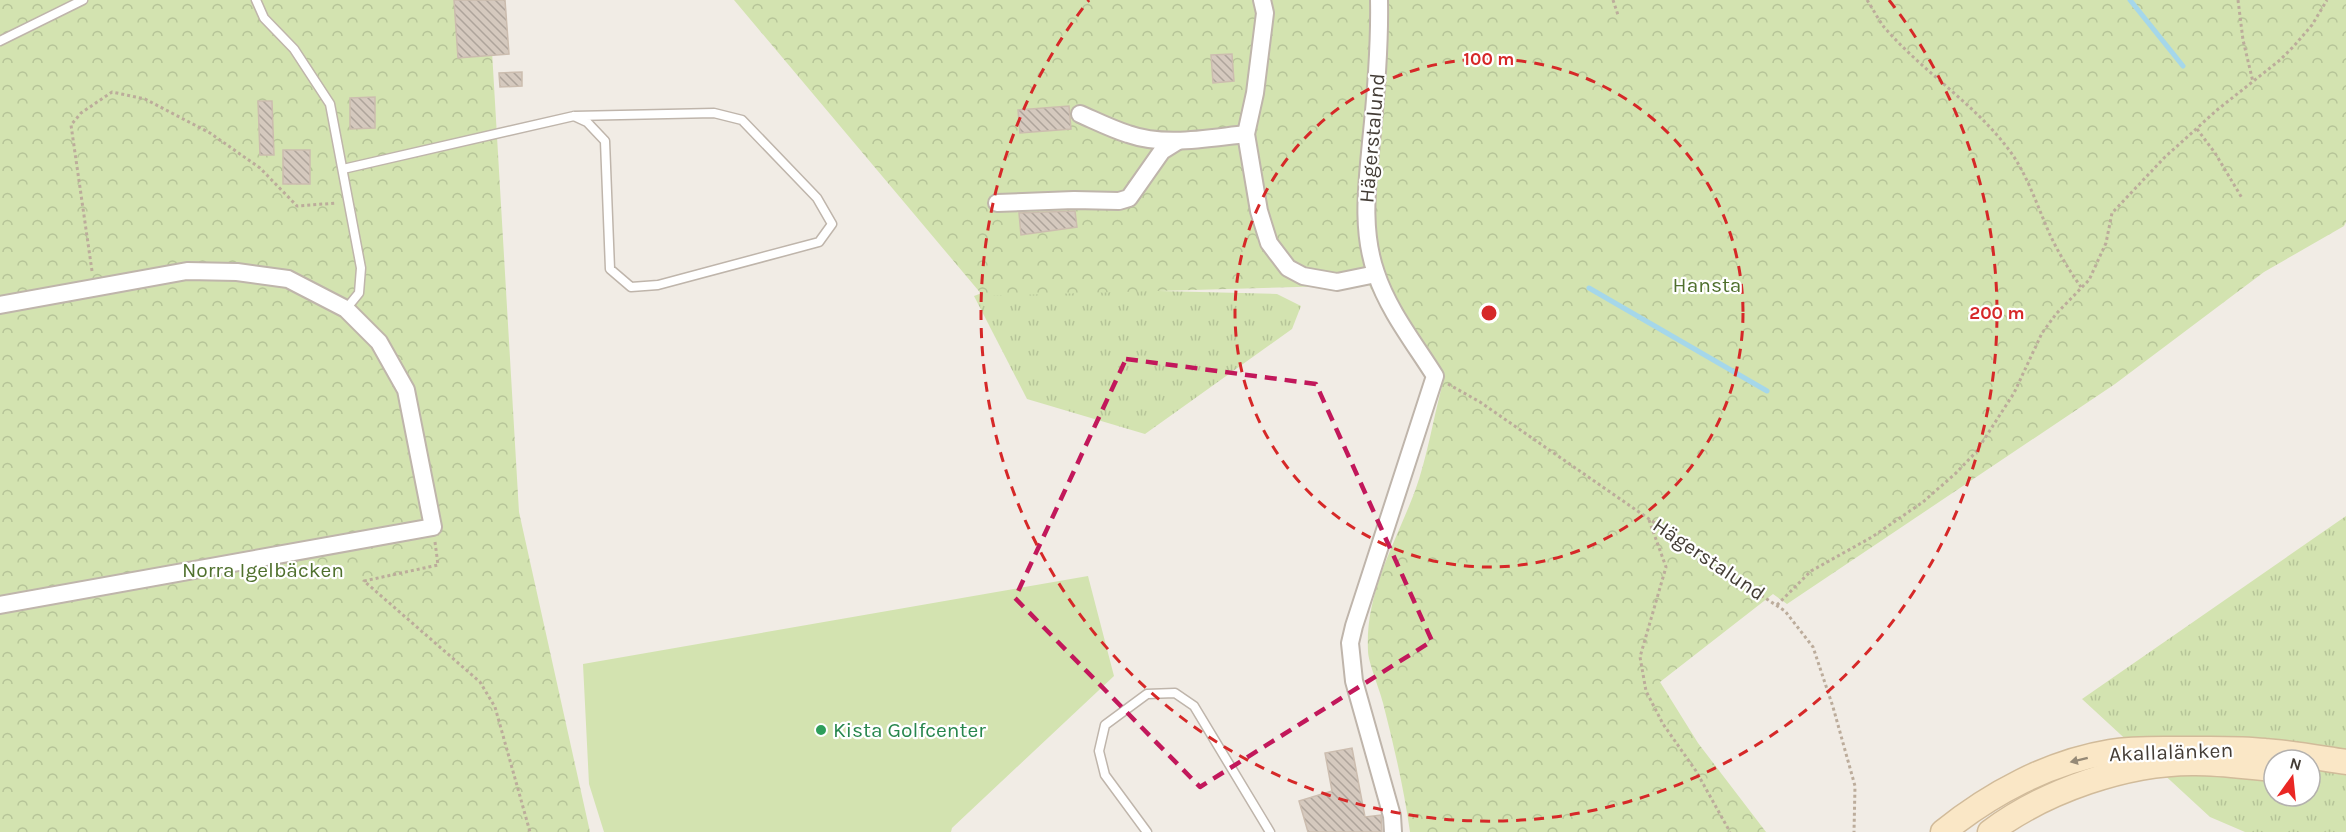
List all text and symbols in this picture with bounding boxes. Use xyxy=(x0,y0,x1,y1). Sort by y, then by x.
text: 100 m xyxy=(1464,48,1514,70)
street label: Hägerstalund xyxy=(1354,72,1390,204)
park label: Hansta xyxy=(1673,273,1741,297)
text: 200 m xyxy=(1969,302,2025,324)
centre of rings xyxy=(1479,303,1499,323)
street label: Hägerstalund xyxy=(1648,513,1770,605)
park label: Norra Igelbäcken xyxy=(182,558,344,582)
place label: Kista Golfcenter xyxy=(833,718,986,742)
marker: Kista Golfcenter xyxy=(814,723,828,737)
street label: Akallalänken xyxy=(2109,738,2233,766)
north arrow xyxy=(2262,748,2322,808)
text: N xyxy=(2288,753,2304,775)
one-way arrow xyxy=(2070,755,2089,765)

